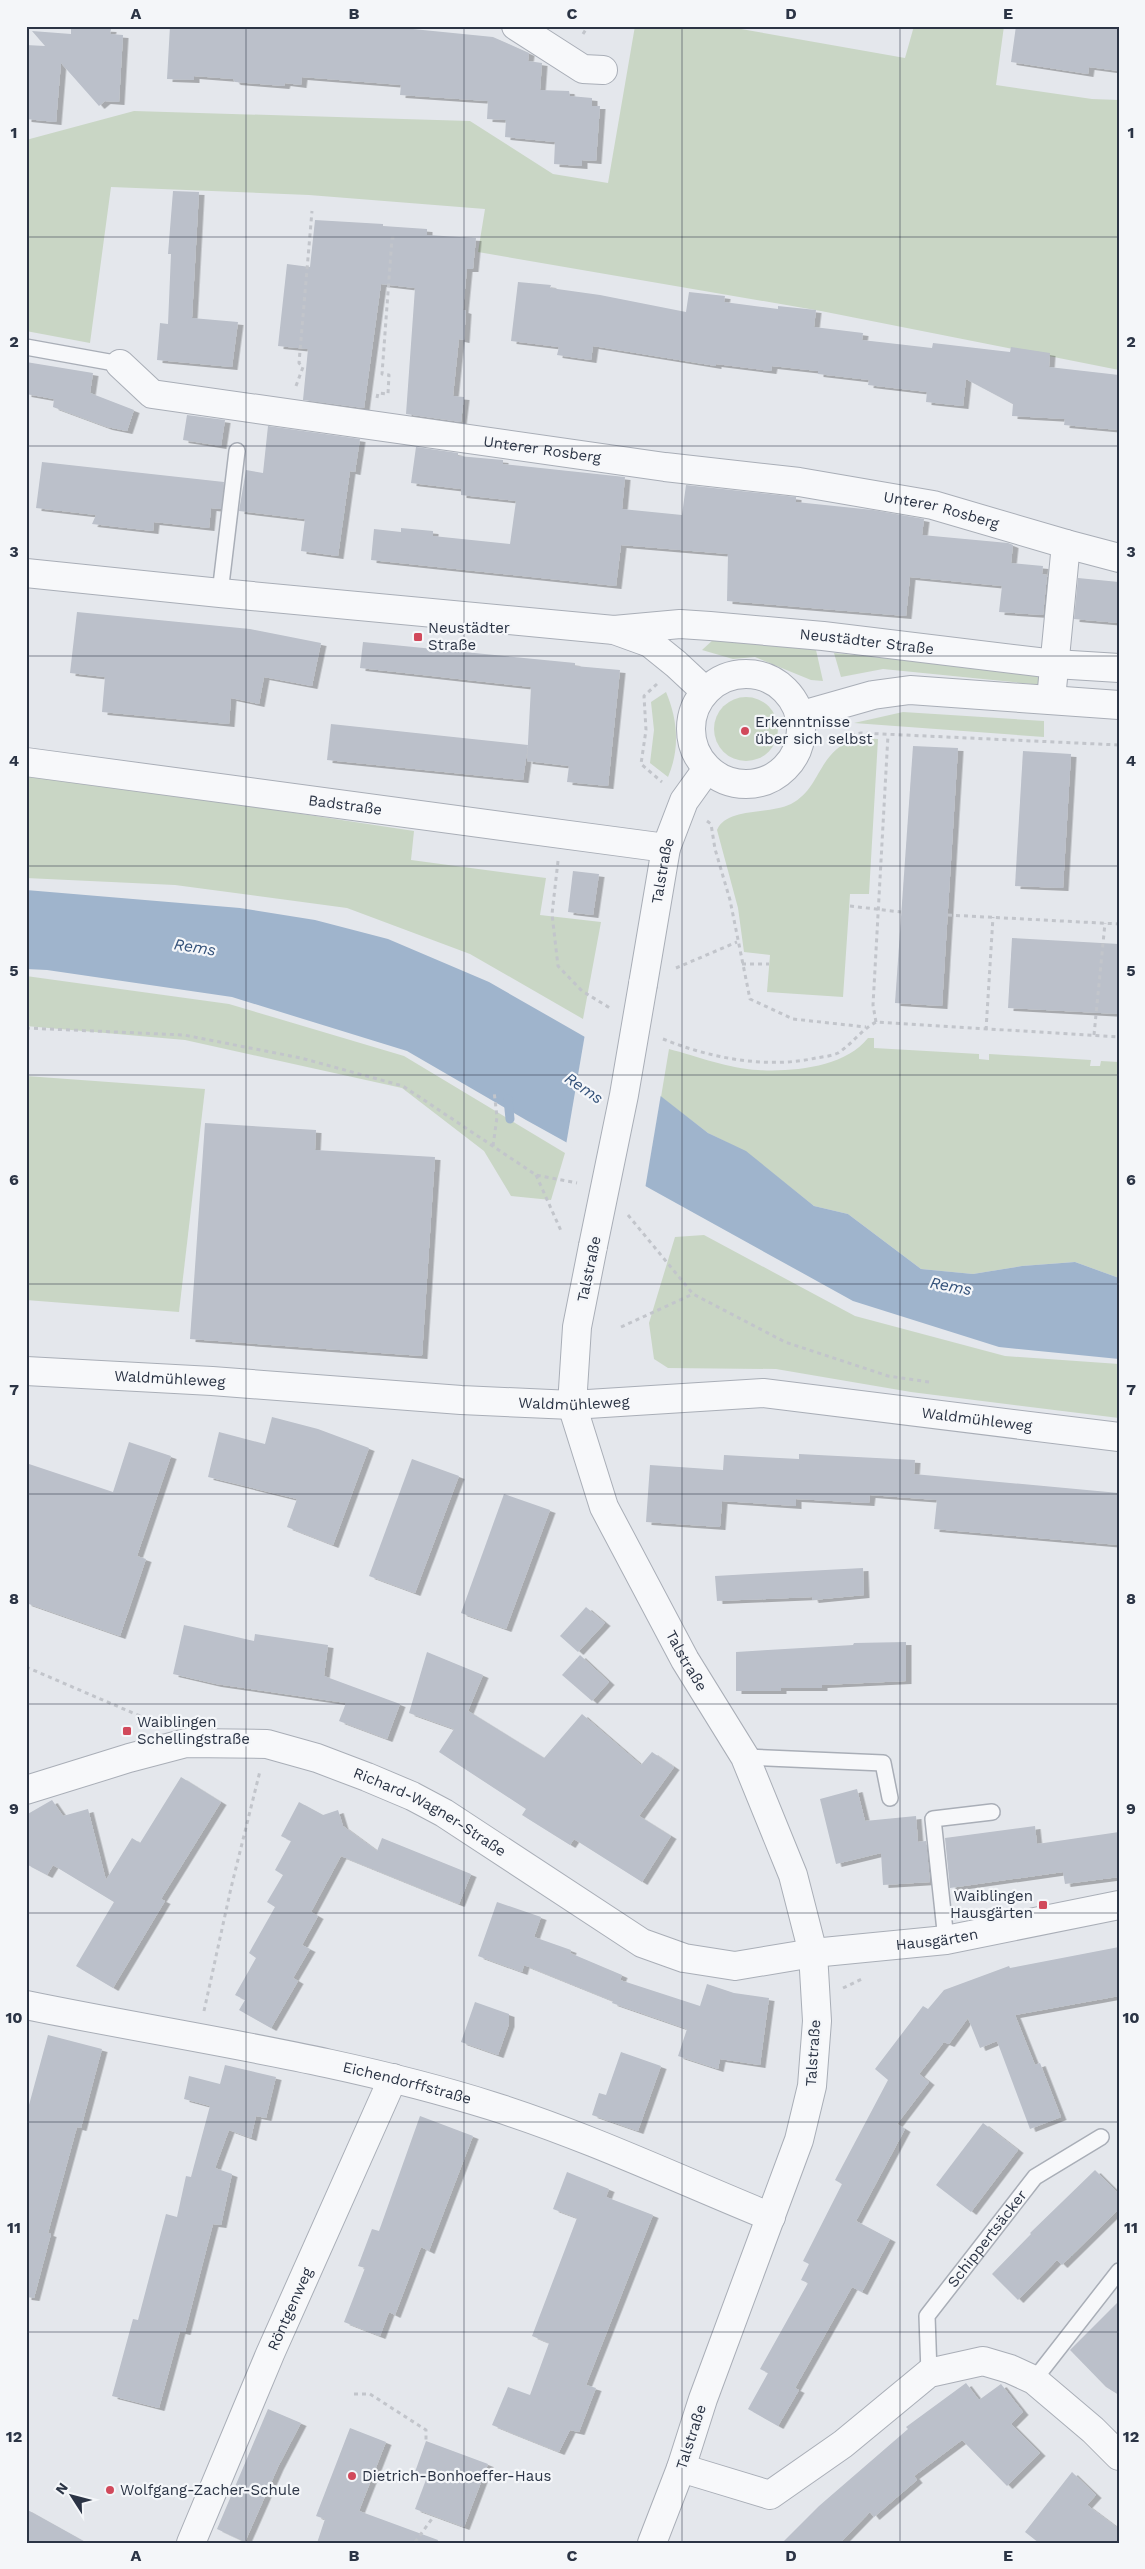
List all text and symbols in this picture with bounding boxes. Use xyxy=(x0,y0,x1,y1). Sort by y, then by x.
text: A xyxy=(131,4,142,23)
text: B xyxy=(349,4,360,23)
text: C xyxy=(567,4,578,23)
text: D xyxy=(785,4,797,23)
text: E xyxy=(1003,4,1013,23)
text: 1 xyxy=(11,123,17,142)
text: 1 xyxy=(1128,123,1134,142)
text: 2 xyxy=(9,332,19,351)
text: 2 xyxy=(1126,332,1136,351)
street label: Unterer Rosberg xyxy=(482,432,602,467)
street label: Unterer Rosberg xyxy=(882,488,1001,533)
text: 3 xyxy=(9,542,19,561)
text: 3 xyxy=(1126,542,1136,561)
place label: Neustädter Straße xyxy=(428,619,510,654)
street label: Neustädter Straße xyxy=(799,625,935,658)
marker: Neustädter Straße xyxy=(412,631,424,643)
place label: Erkenntnisse über sich selbst xyxy=(755,713,873,748)
marker: Erkenntnisse über sich selbst xyxy=(739,725,751,737)
text: 4 xyxy=(9,751,19,770)
text: 4 xyxy=(1126,751,1136,770)
street label: Badstraße xyxy=(307,791,383,819)
street label: Talstraße xyxy=(648,835,678,905)
water label: Rems xyxy=(173,934,217,960)
text: 5 xyxy=(9,961,19,980)
text: 5 xyxy=(1126,961,1136,980)
water label: Rems xyxy=(561,1068,607,1108)
text: 6 xyxy=(9,1170,19,1189)
text: 6 xyxy=(1126,1170,1136,1189)
street label: Talstraße xyxy=(573,1234,605,1304)
water label: Rems xyxy=(929,1273,973,1299)
street label: Waldmühleweg xyxy=(114,1367,226,1391)
text: 7 xyxy=(9,1380,19,1399)
text: 7 xyxy=(1126,1380,1136,1399)
street label: Waldmühleweg xyxy=(518,1392,630,1414)
street label: Waldmühleweg xyxy=(921,1404,1033,1435)
text: 8 xyxy=(9,1589,19,1608)
text: 8 xyxy=(1126,1589,1136,1608)
street label: Talstraße xyxy=(662,1627,711,1694)
place label: Waiblingen Schellingstraße xyxy=(137,1713,250,1748)
marker: Waiblingen Schellingstraße xyxy=(121,1725,133,1737)
street label: Richard-Wagner-Straße xyxy=(351,1764,509,1860)
text: 9 xyxy=(9,1799,19,1818)
text: 9 xyxy=(1126,1799,1136,1818)
place label: Waiblingen Hausgärten xyxy=(950,1887,1033,1922)
marker: Waiblingen Hausgärten xyxy=(1037,1899,1049,1911)
street label: Hausgärten xyxy=(895,1925,980,1954)
text: 10 xyxy=(5,2008,23,2027)
text: 10 xyxy=(1122,2008,1140,2027)
street label: Talstraße xyxy=(802,2019,824,2087)
street label: Eichendorffstraße xyxy=(341,2058,473,2108)
street label: Schippertsäcker xyxy=(944,2186,1031,2291)
text: 11 xyxy=(7,2218,21,2237)
text: 11 xyxy=(1124,2218,1138,2237)
street label: Röntgenweg xyxy=(264,2265,316,2353)
street label: Talstraße xyxy=(672,2402,710,2472)
text: 12 xyxy=(6,2427,22,2446)
text: 12 xyxy=(1123,2427,1139,2446)
place label: Dietrich-Bonhoeffer-Haus xyxy=(362,2467,551,2485)
marker: Dietrich-Bonhoeffer-Haus xyxy=(346,2470,358,2482)
north arrow xyxy=(48,2472,98,2522)
text: N xyxy=(52,2479,71,2497)
place label: Wolfgang-Zacher-Schule xyxy=(120,2481,300,2499)
marker: Wolfgang-Zacher-Schule xyxy=(104,2484,116,2496)
text: A xyxy=(131,2546,142,2565)
text: B xyxy=(349,2546,360,2565)
text: C xyxy=(567,2546,578,2565)
text: D xyxy=(785,2546,797,2565)
text: E xyxy=(1003,2546,1013,2565)

